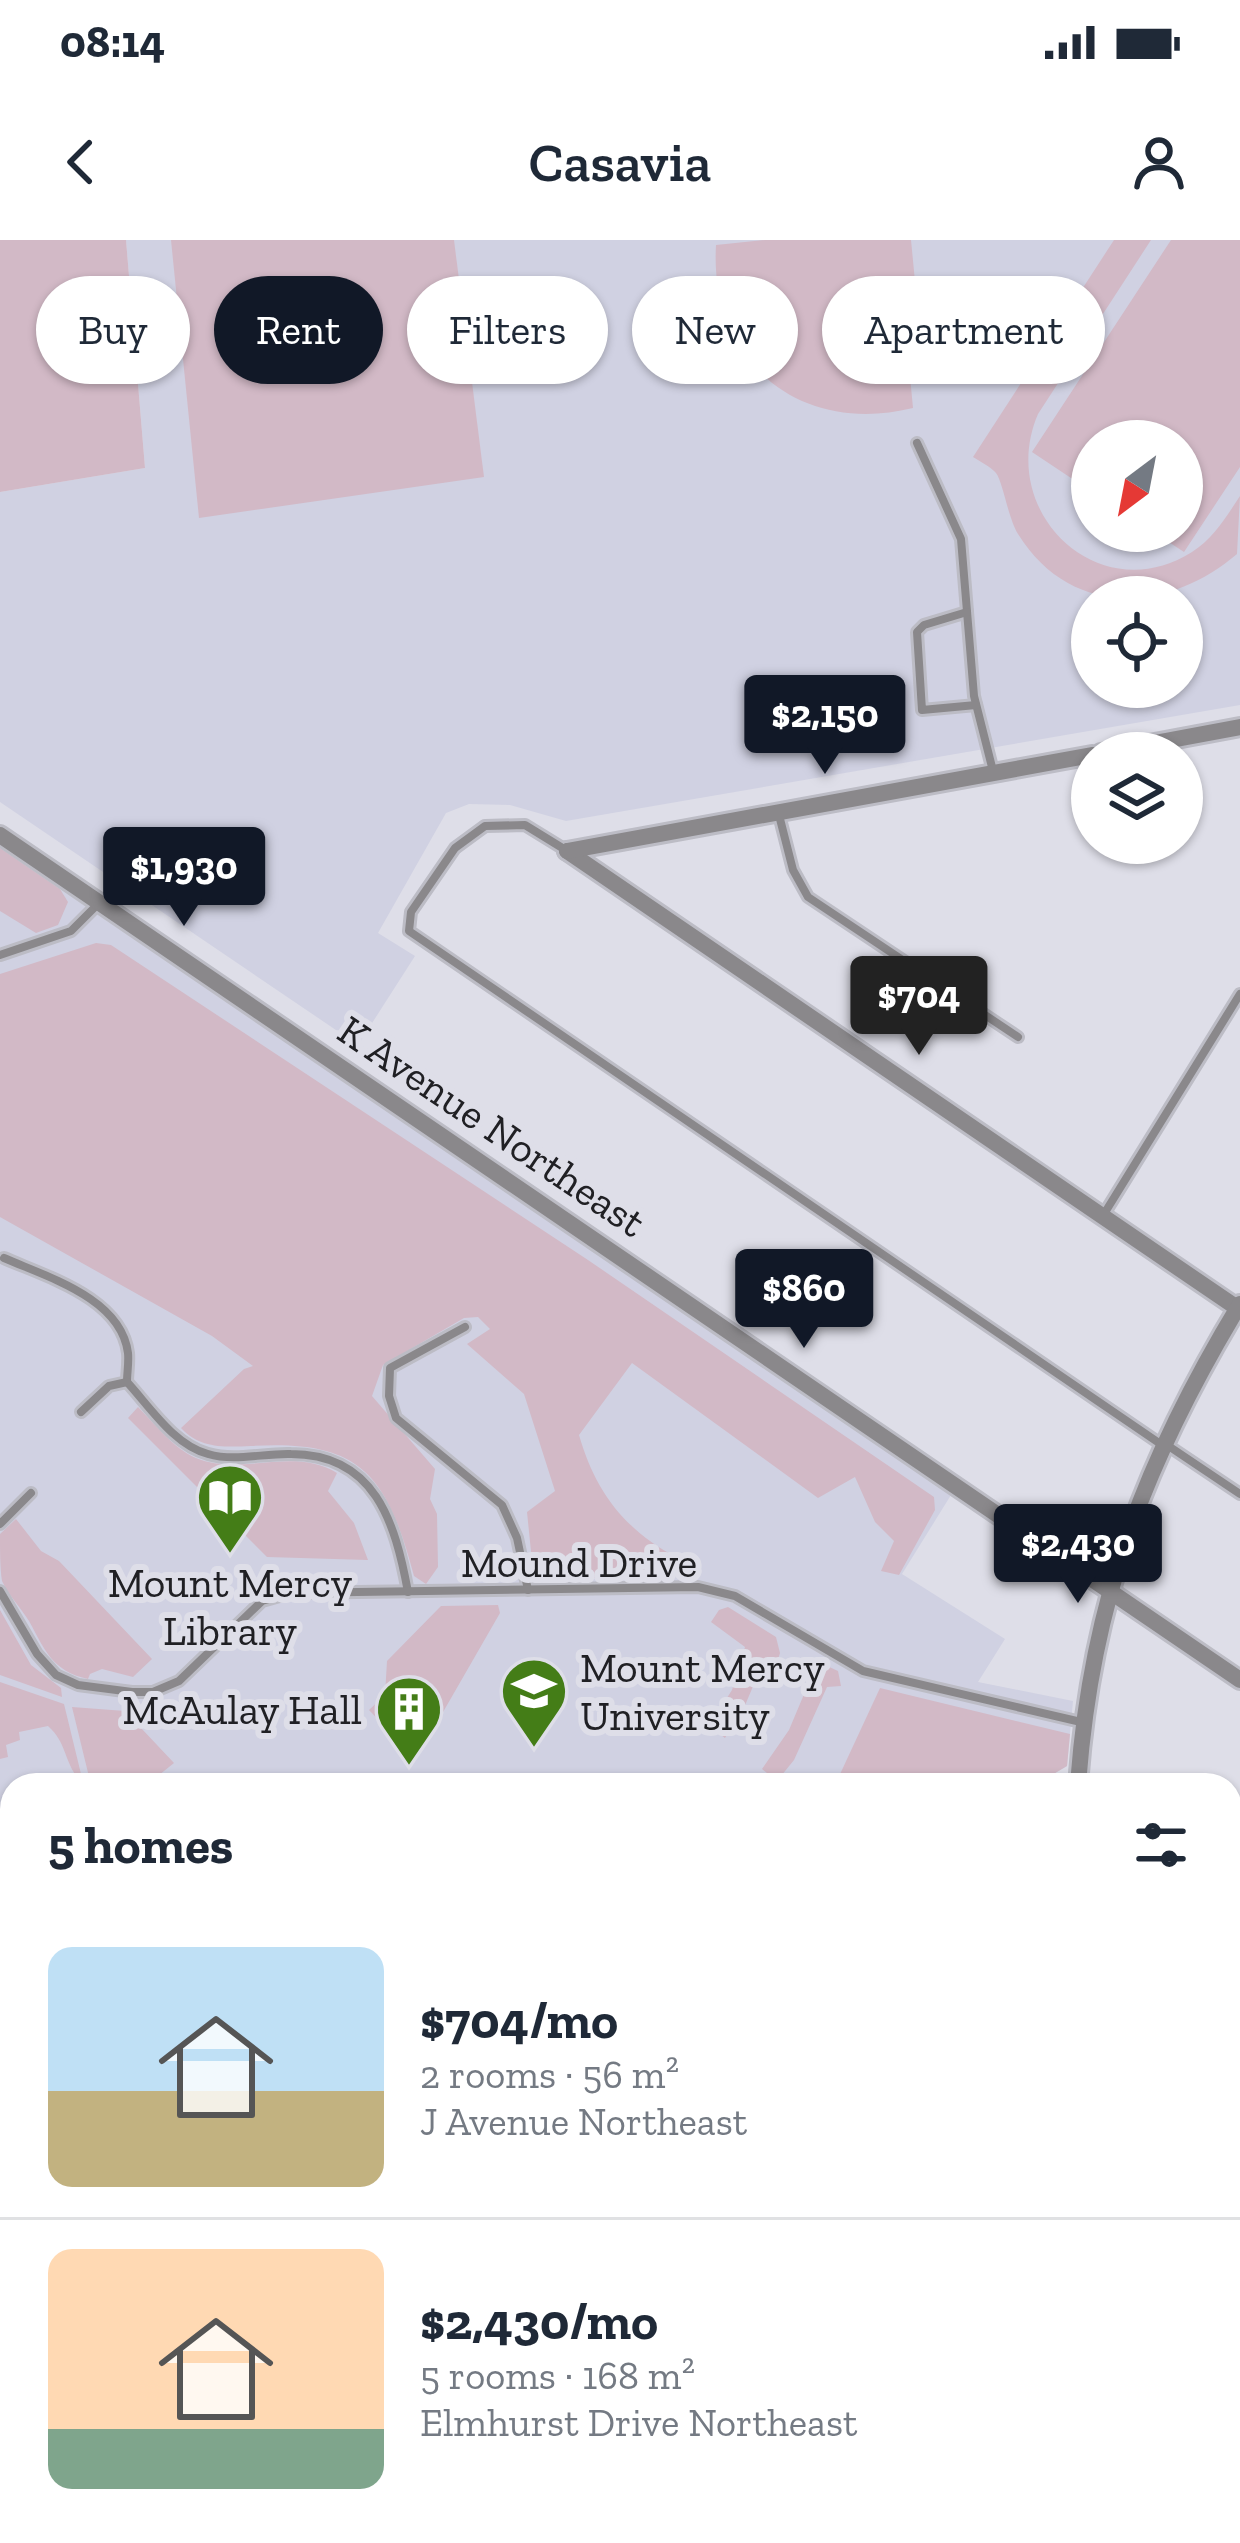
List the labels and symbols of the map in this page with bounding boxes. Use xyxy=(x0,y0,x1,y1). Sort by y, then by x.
north arrow xyxy=(1071,420,1203,552)
pin: $2,150 xyxy=(727,675,923,777)
pin: $1,930 xyxy=(86,827,282,929)
pin: $704 xyxy=(848,956,990,1058)
street label: K Avenue Northeast xyxy=(329,1004,656,1248)
pin: $860 xyxy=(733,1249,875,1351)
library icon: Mount Mercy Library xyxy=(195,1462,265,1556)
pin: $2,430 xyxy=(980,1504,1176,1606)
street label: Mound Drive xyxy=(461,1537,697,1588)
place label: Mount Mercy Library xyxy=(108,1557,353,1656)
place label: Mount Mercy University xyxy=(580,1642,825,1741)
school or university icon: Mount Mercy University xyxy=(499,1656,569,1750)
building icon: McAulay Hall xyxy=(374,1674,444,1768)
place label: McAulay Hall xyxy=(122,1684,362,1735)

